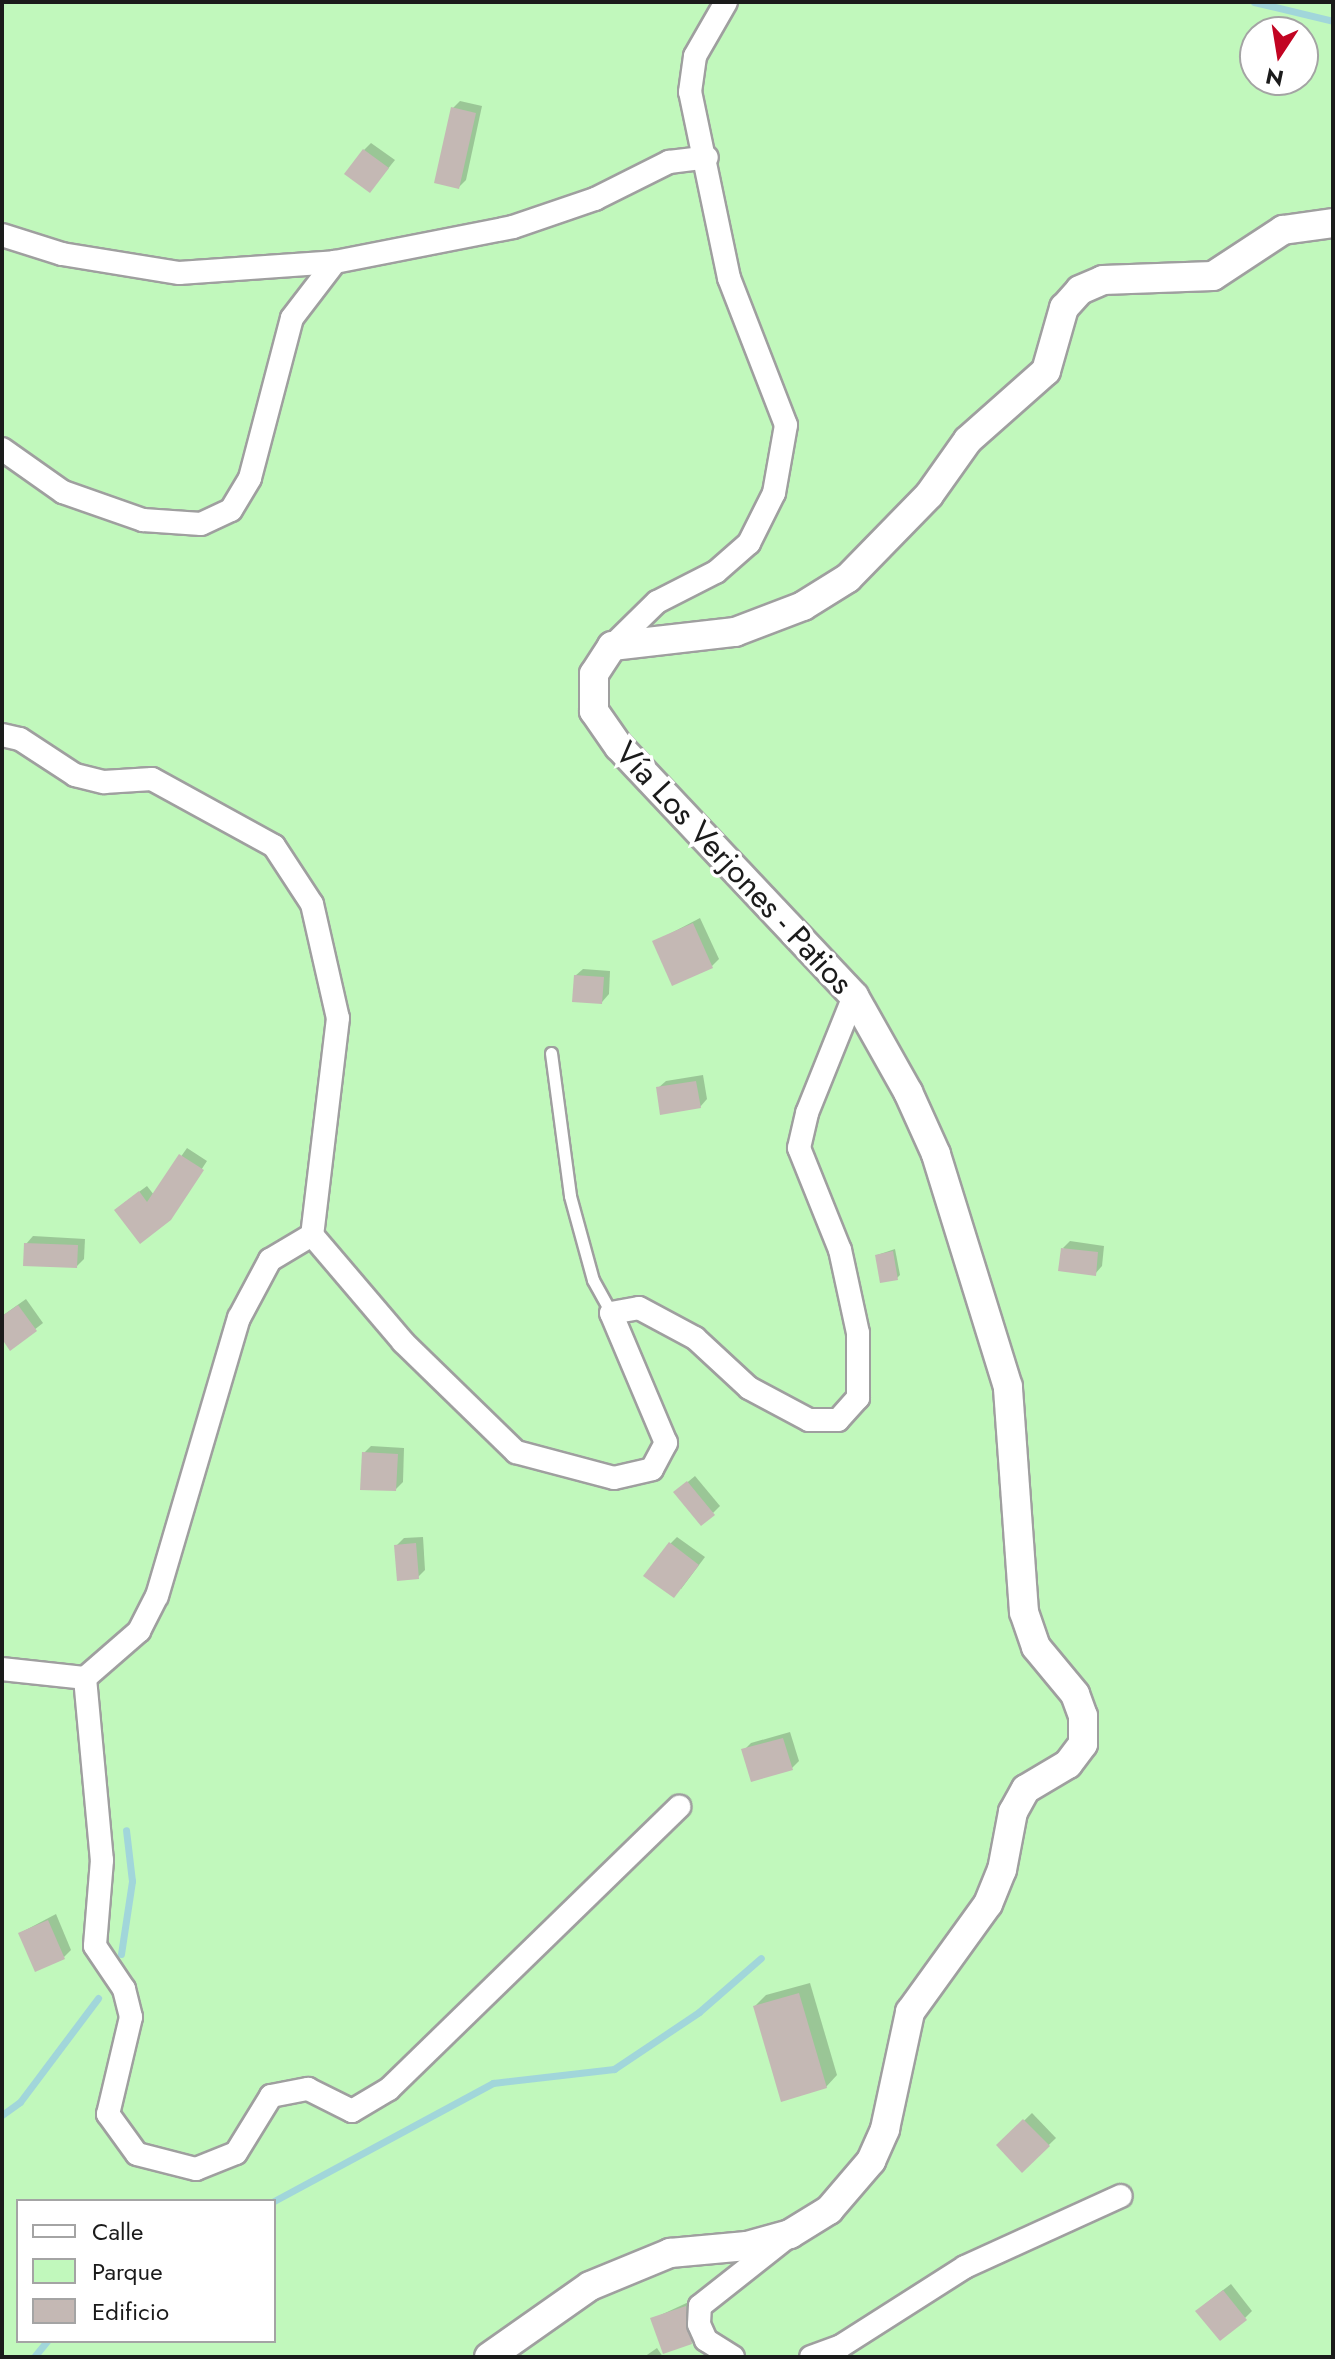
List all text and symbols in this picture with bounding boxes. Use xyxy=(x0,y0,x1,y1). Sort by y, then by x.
north arrow xyxy=(1239,16,1319,96)
text: N xyxy=(1263,60,1286,95)
street label: Vía Los Verjones - Patios xyxy=(607,734,861,1002)
legend xyxy=(16,2199,276,2343)
text: Calle xyxy=(92,2214,143,2249)
text: Parque xyxy=(92,2254,163,2289)
text: Edificio xyxy=(92,2294,169,2329)

